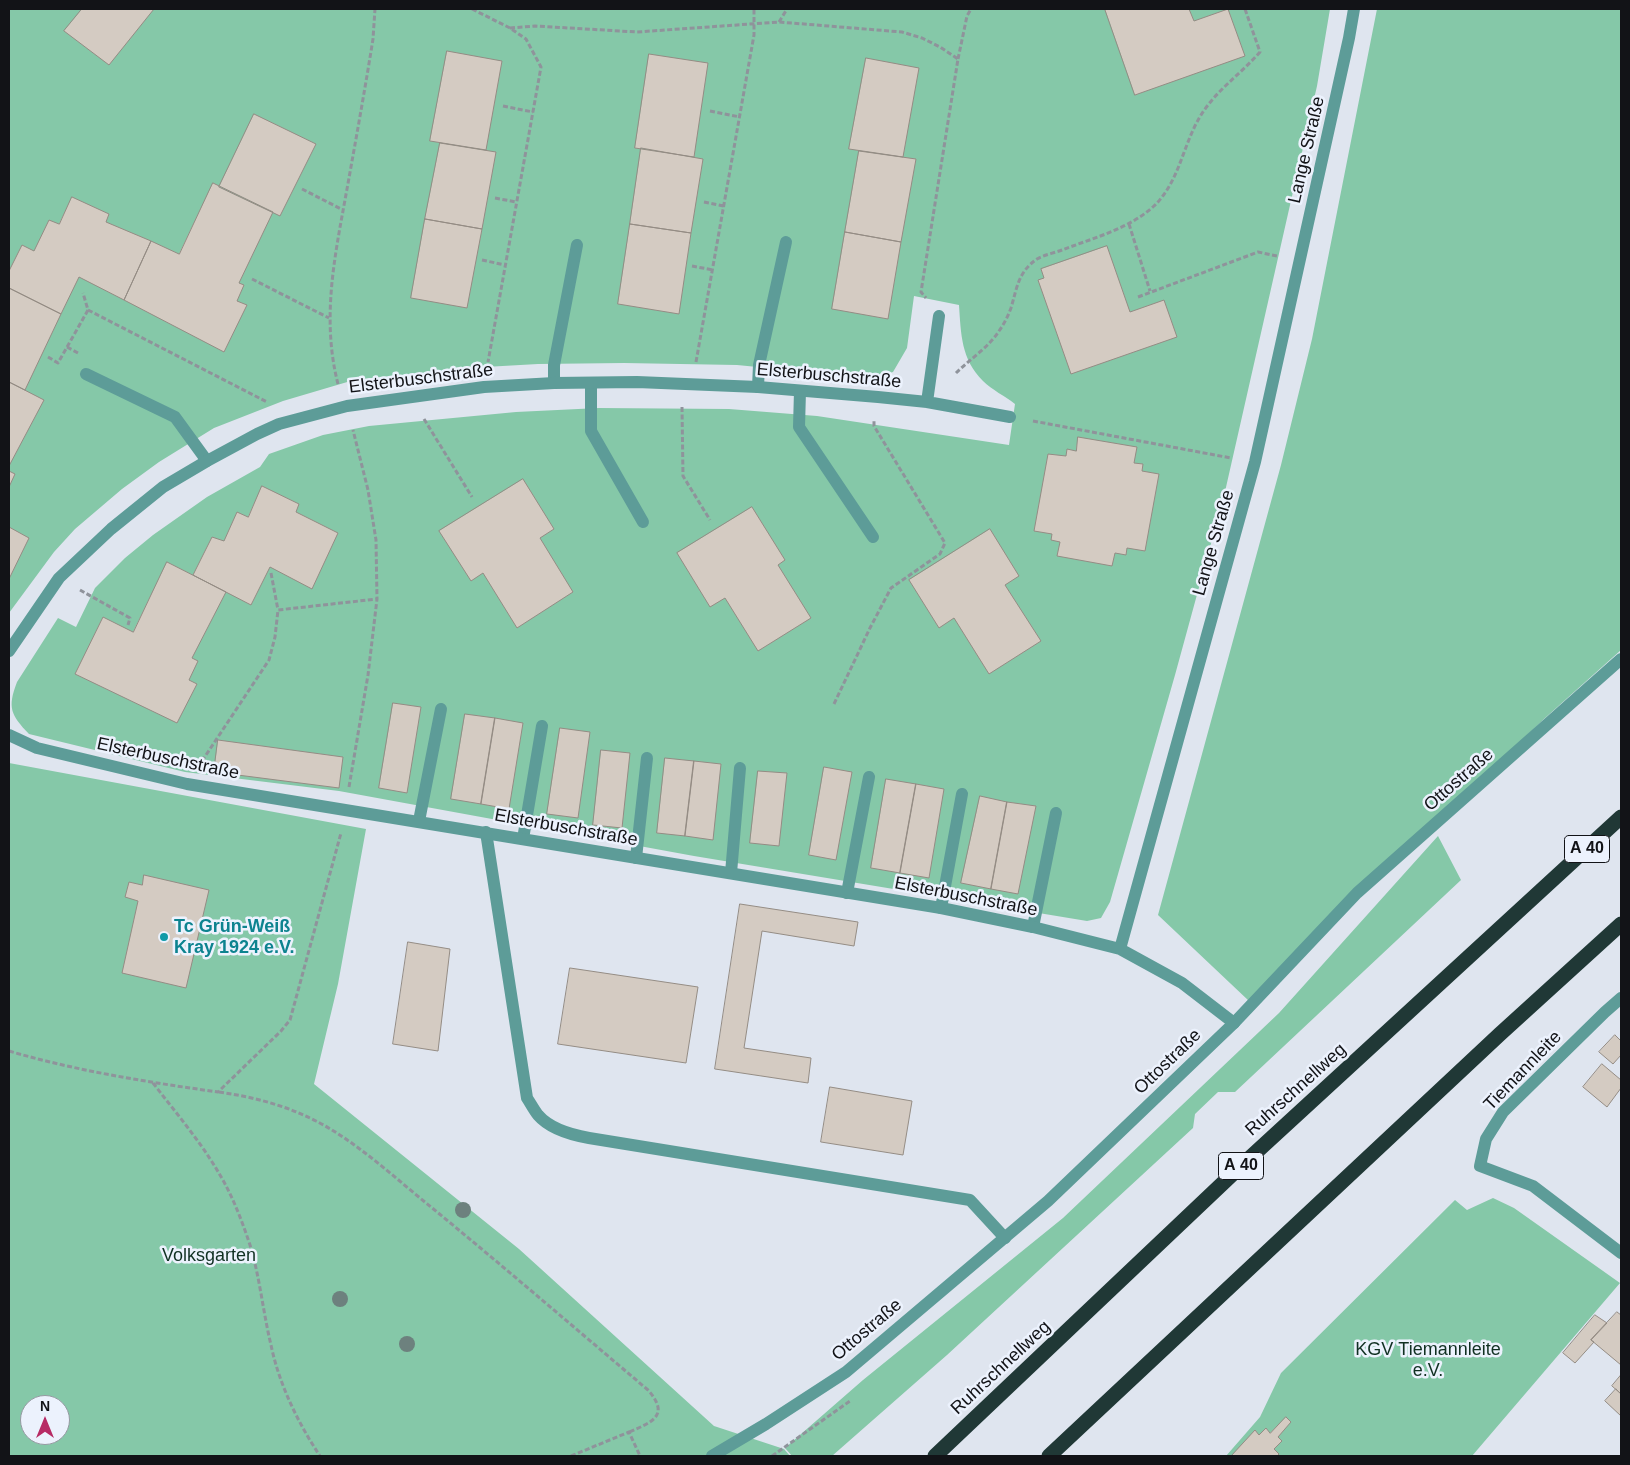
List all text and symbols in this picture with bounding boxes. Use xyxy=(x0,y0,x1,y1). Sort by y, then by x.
street label: Lange Straße xyxy=(1284,94,1330,206)
street label: Elsterbuschstraße xyxy=(348,359,494,399)
street label: Elsterbuschstraße xyxy=(756,359,902,393)
street label: Lange Straße xyxy=(1189,488,1239,598)
street label: Elsterbuschstraße xyxy=(95,733,241,785)
street label: Ottostraße xyxy=(1420,744,1498,816)
street label: Elsterbuschstraße xyxy=(493,805,639,851)
road number: A 40 xyxy=(1564,836,1610,862)
street label: Elsterbuschstraße xyxy=(893,873,1039,921)
place label: Tc Grün-Weiß Kray 1924 e.V. xyxy=(174,916,294,959)
marker: Tc Grün-Weiß Kray 1924 e.V. xyxy=(158,931,170,943)
street label: Ottostraße xyxy=(1130,1025,1206,1099)
street label: Tiemannleite xyxy=(1480,1027,1566,1115)
street label: Ruhrschnellweg xyxy=(1241,1039,1351,1141)
road number: A 40 xyxy=(1218,1152,1264,1180)
park label: Volksgarten xyxy=(162,1245,256,1267)
street label: Ottostraße xyxy=(827,1294,907,1366)
street label: Ruhrschnellweg xyxy=(947,1316,1055,1420)
park label: KGV Tiemannleite e.V. xyxy=(1355,1339,1501,1382)
north arrow xyxy=(20,1395,70,1445)
text: N xyxy=(40,1398,50,1414)

